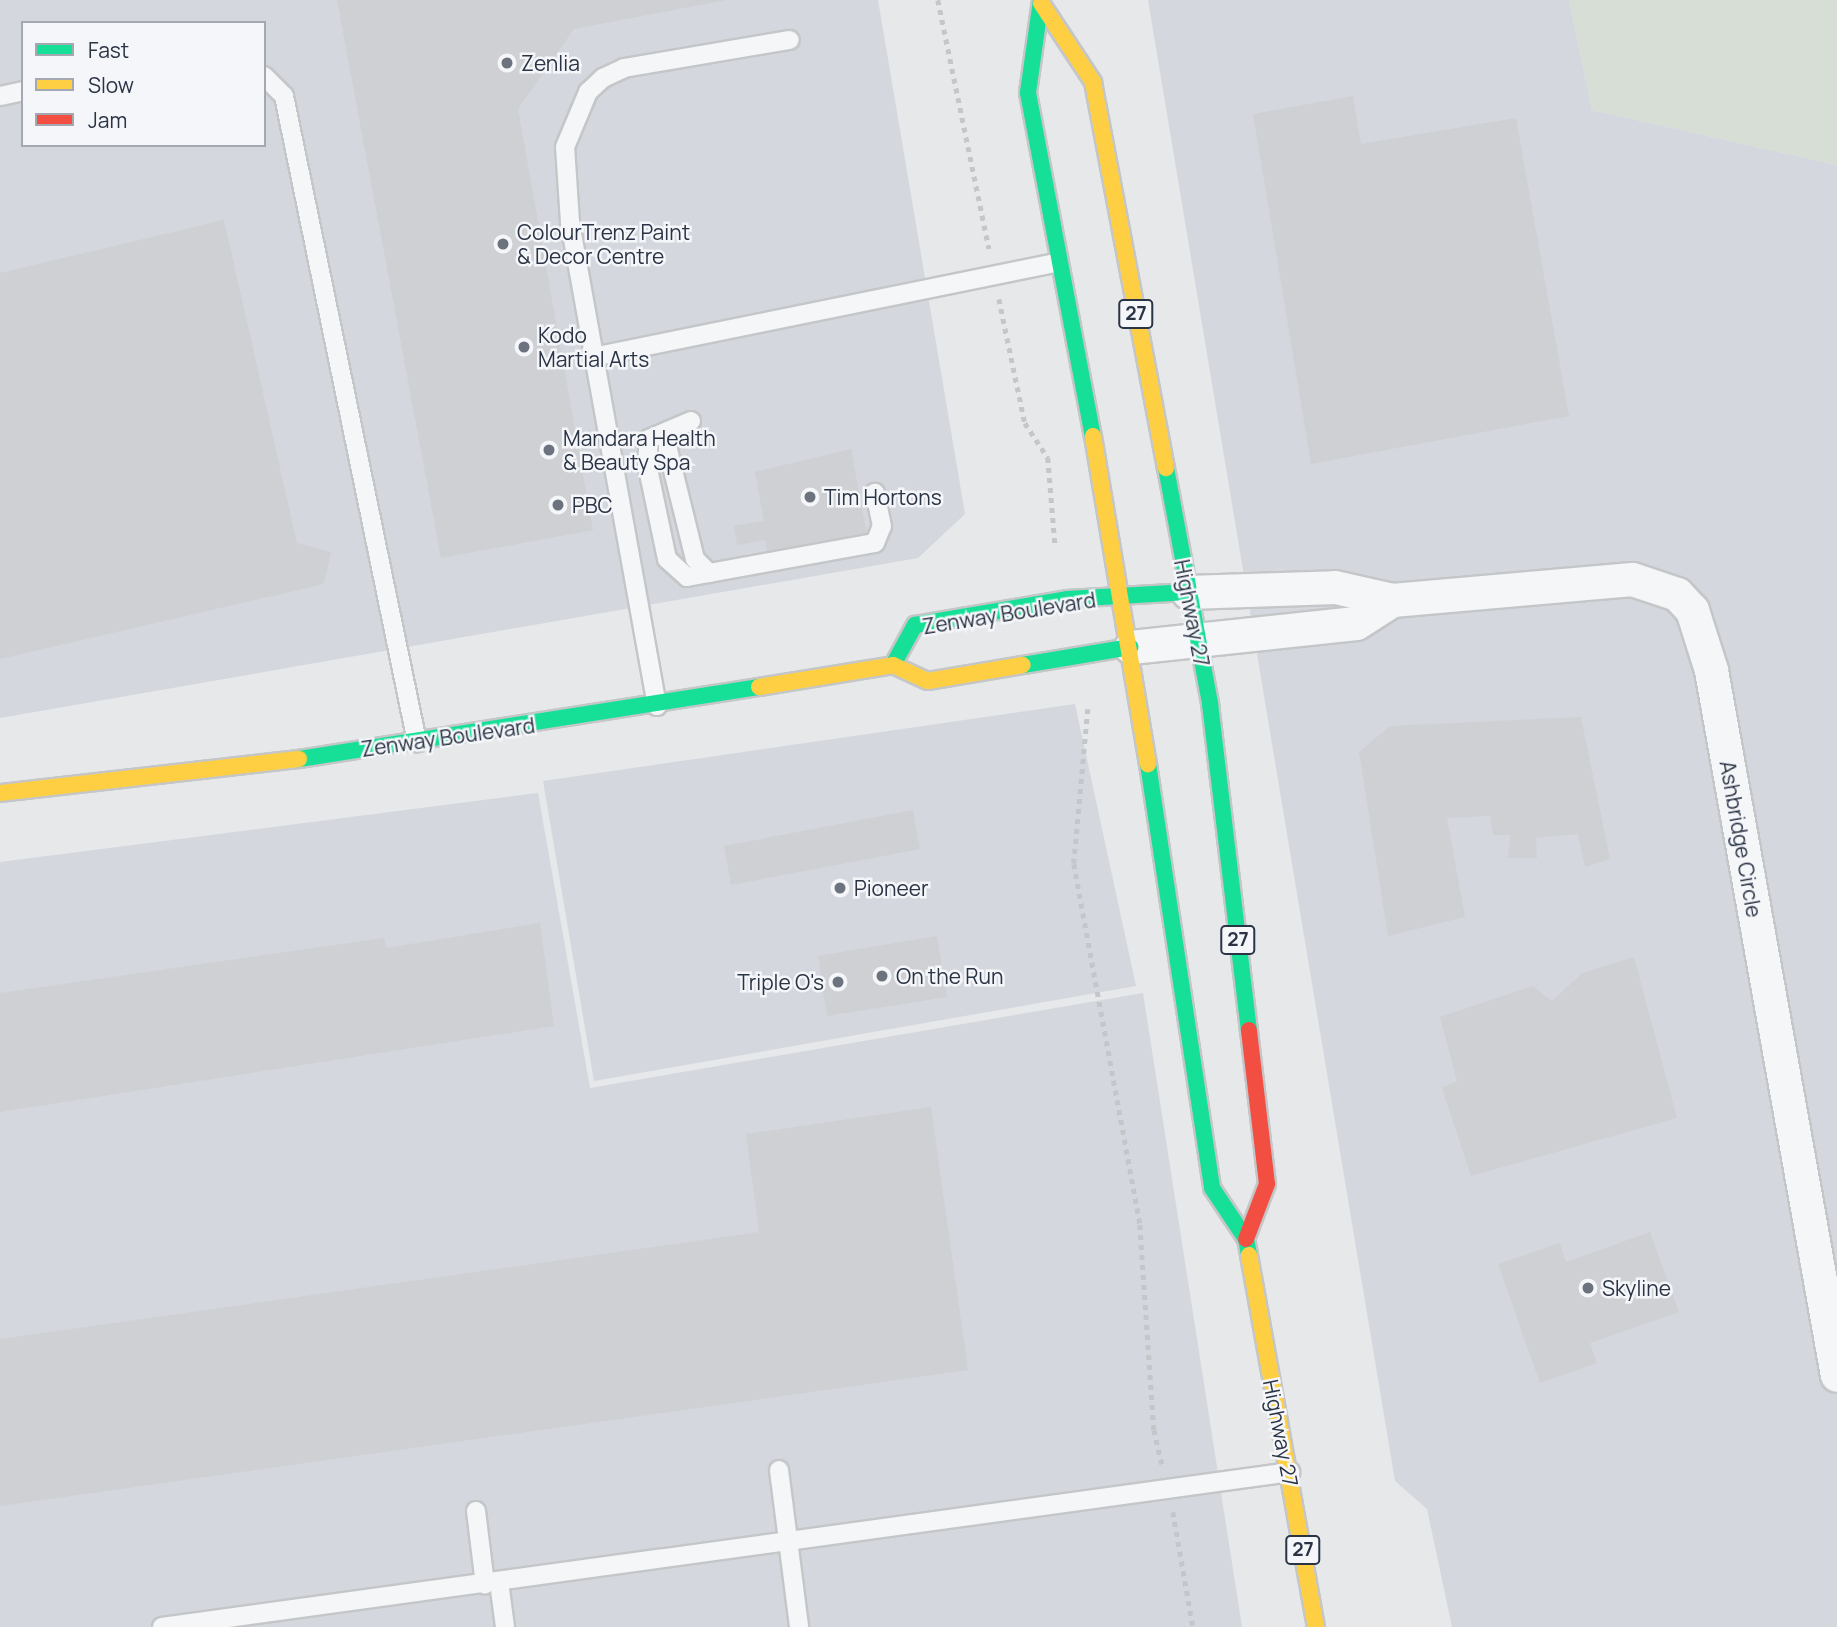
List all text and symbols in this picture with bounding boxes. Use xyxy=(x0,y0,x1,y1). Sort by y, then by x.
legend xyxy=(21,21,266,147)
text: Fast xyxy=(88,36,129,64)
place label: Zenlia xyxy=(521,50,580,76)
marker: Zenlia xyxy=(499,55,515,71)
text: Slow xyxy=(88,71,134,99)
text: Jam xyxy=(88,106,127,134)
place label: ColourTrenz Paint & Decor Centre xyxy=(517,219,690,269)
marker: ColourTrenz Paint & Decor Centre xyxy=(495,236,511,252)
road number: 27 xyxy=(1117,298,1155,330)
place label: Kodo Martial Arts xyxy=(538,322,649,372)
marker: Kodo Martial Arts xyxy=(516,339,532,355)
place label: Mandara Health & Beauty Spa xyxy=(563,425,716,475)
marker: Mandara Health & Beauty Spa xyxy=(541,442,557,458)
place label: Tim Hortons xyxy=(824,484,942,510)
marker: Tim Hortons xyxy=(802,489,818,505)
place label: PBC xyxy=(572,492,613,518)
marker: PBC xyxy=(550,497,566,513)
street label: Highway 27 xyxy=(1169,557,1215,669)
street label: Zenway Boulevard xyxy=(921,587,1097,639)
street label: Zenway Boulevard xyxy=(360,712,536,762)
street label: Ashbridge Circle xyxy=(1715,759,1767,919)
place label: Pioneer xyxy=(854,875,929,901)
marker: Pioneer xyxy=(832,880,848,896)
road number: 27 xyxy=(1219,924,1257,956)
place label: On the Run xyxy=(896,963,1003,989)
marker: On the Run xyxy=(874,968,890,984)
place label: Triple O's xyxy=(737,969,824,995)
marker: Triple O's xyxy=(830,974,846,990)
place label: Skyline xyxy=(1602,1275,1671,1301)
marker: Skyline xyxy=(1580,1280,1596,1296)
street label: Highway 27 xyxy=(1258,1377,1304,1489)
road number: 27 xyxy=(1284,1534,1322,1566)

